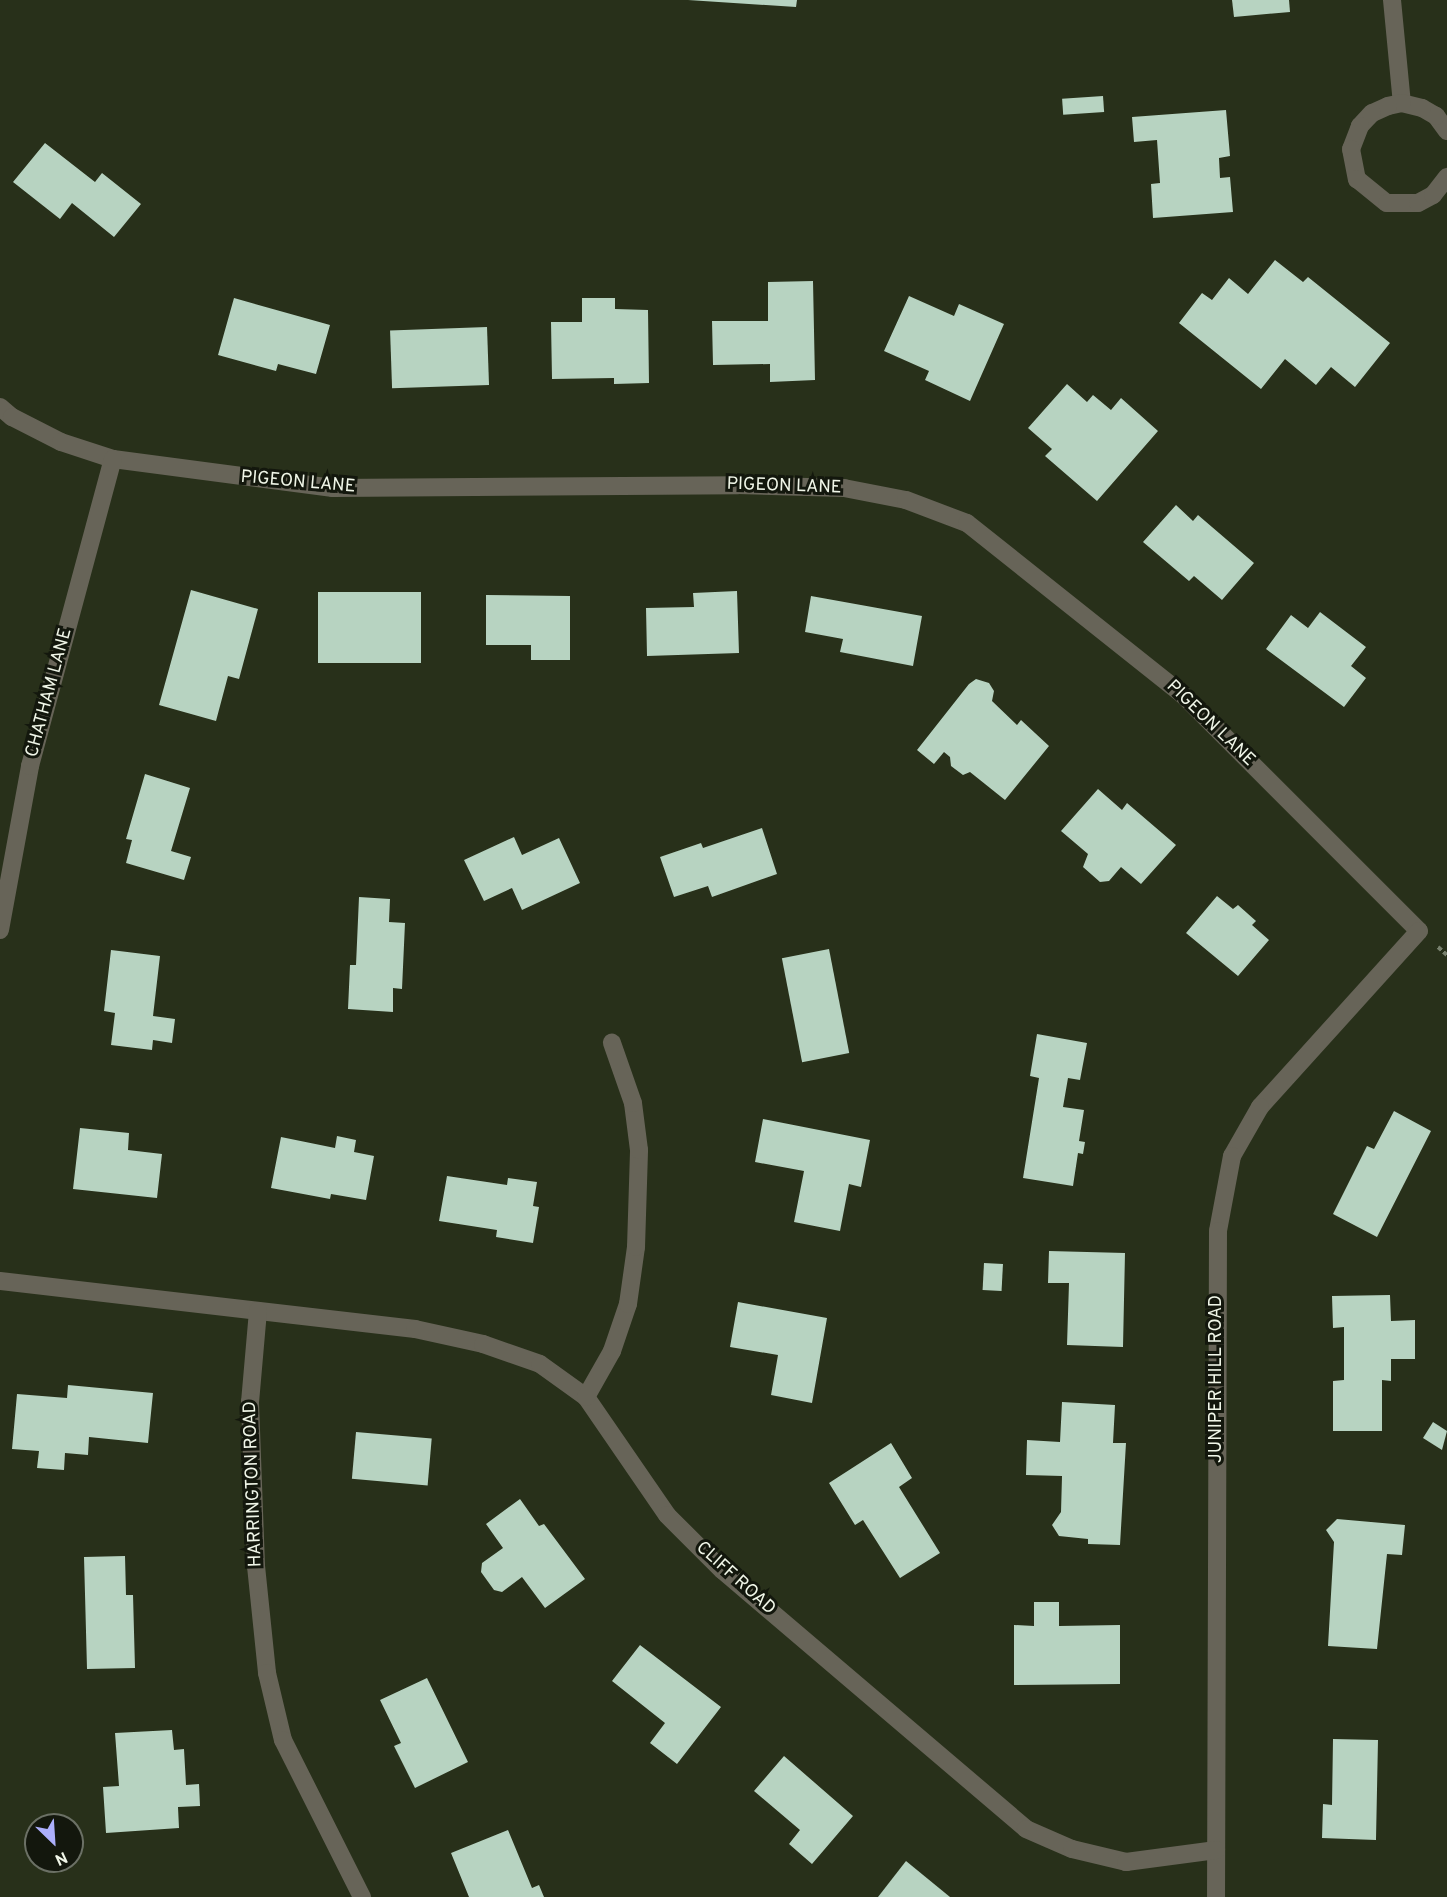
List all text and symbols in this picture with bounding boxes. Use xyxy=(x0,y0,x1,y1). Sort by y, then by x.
street label: PIGEON LANE xyxy=(240,467,356,499)
street label: PIGEON LANE xyxy=(726,474,842,500)
street label: CHATHAM LANE xyxy=(22,626,78,760)
street label: PIGEON LANE xyxy=(1161,676,1259,772)
street label: JUNIPER HILL ROAD xyxy=(1206,1295,1228,1463)
street label: HARRINGTON ROAD xyxy=(240,1401,268,1567)
street label: CLIFF ROAD xyxy=(691,1538,779,1620)
north arrow xyxy=(24,1813,84,1873)
text: N xyxy=(51,1846,70,1869)

